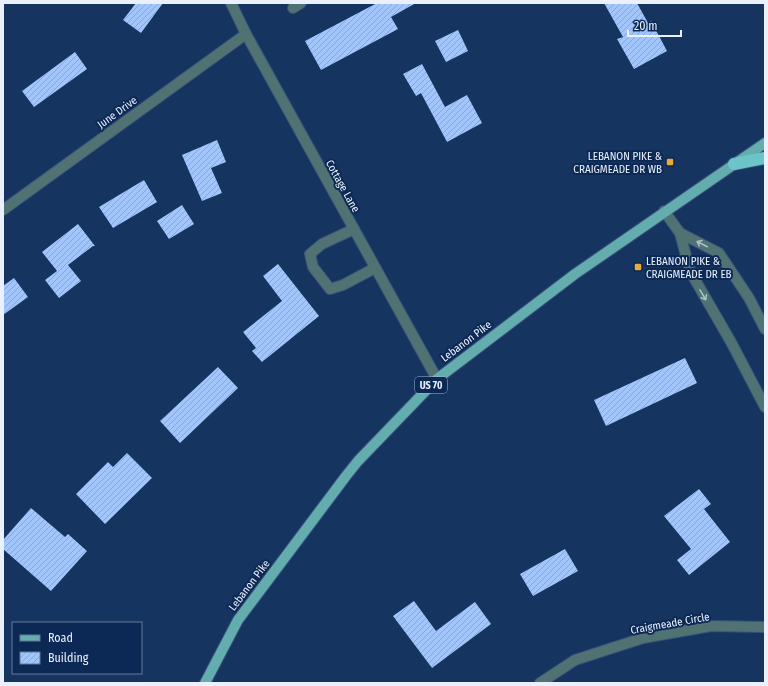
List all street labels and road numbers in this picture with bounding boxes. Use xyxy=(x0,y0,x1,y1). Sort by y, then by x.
street label: June Drive xyxy=(95,94,140,131)
street label: Cottage Lane xyxy=(323,158,362,215)
street label: Lebanon Pike xyxy=(438,318,494,365)
road number: US 70 xyxy=(415,377,447,393)
street label: Lebanon Pike xyxy=(226,557,273,613)
street label: Craigmeade Circle xyxy=(629,610,711,637)

